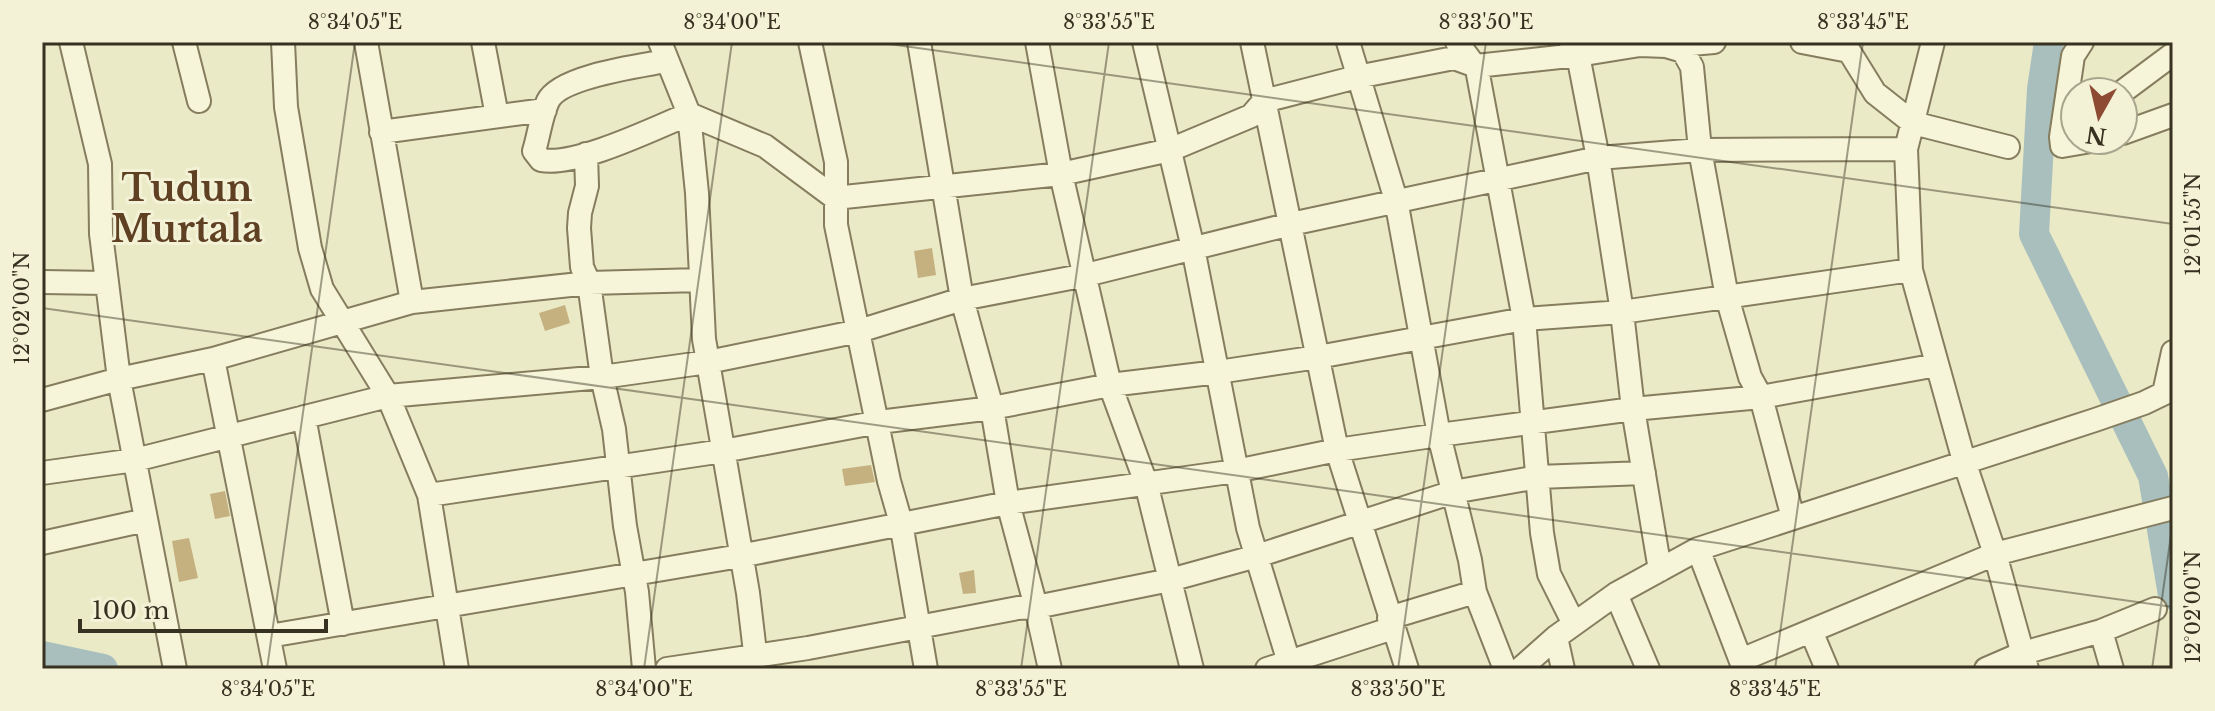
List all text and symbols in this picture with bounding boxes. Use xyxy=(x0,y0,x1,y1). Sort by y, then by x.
text: 8°34'05"E xyxy=(308,10,402,34)
text: 8°34'00"E xyxy=(683,10,781,34)
text: 8°33'55"E xyxy=(1063,10,1155,34)
text: 8°33'50"E xyxy=(1438,10,1534,34)
text: 8°33'45"E xyxy=(1817,10,1909,34)
north arrow xyxy=(2059,76,2139,156)
text: N xyxy=(2084,120,2108,150)
district label: Tudun Murtala xyxy=(111,166,263,252)
text: 12°01'55"N xyxy=(2181,172,2205,276)
text: 12°02'00"N xyxy=(10,252,34,365)
text: 12°02'00"N xyxy=(2181,551,2205,664)
scale bar xyxy=(80,583,326,633)
text: 100 m xyxy=(92,596,170,625)
text: 8°34'05"E xyxy=(221,677,315,701)
text: 8°34'00"E xyxy=(595,677,693,701)
text: 8°33'55"E xyxy=(975,677,1067,701)
text: 8°33'50"E xyxy=(1350,677,1446,701)
text: 8°33'45"E xyxy=(1729,677,1821,701)

